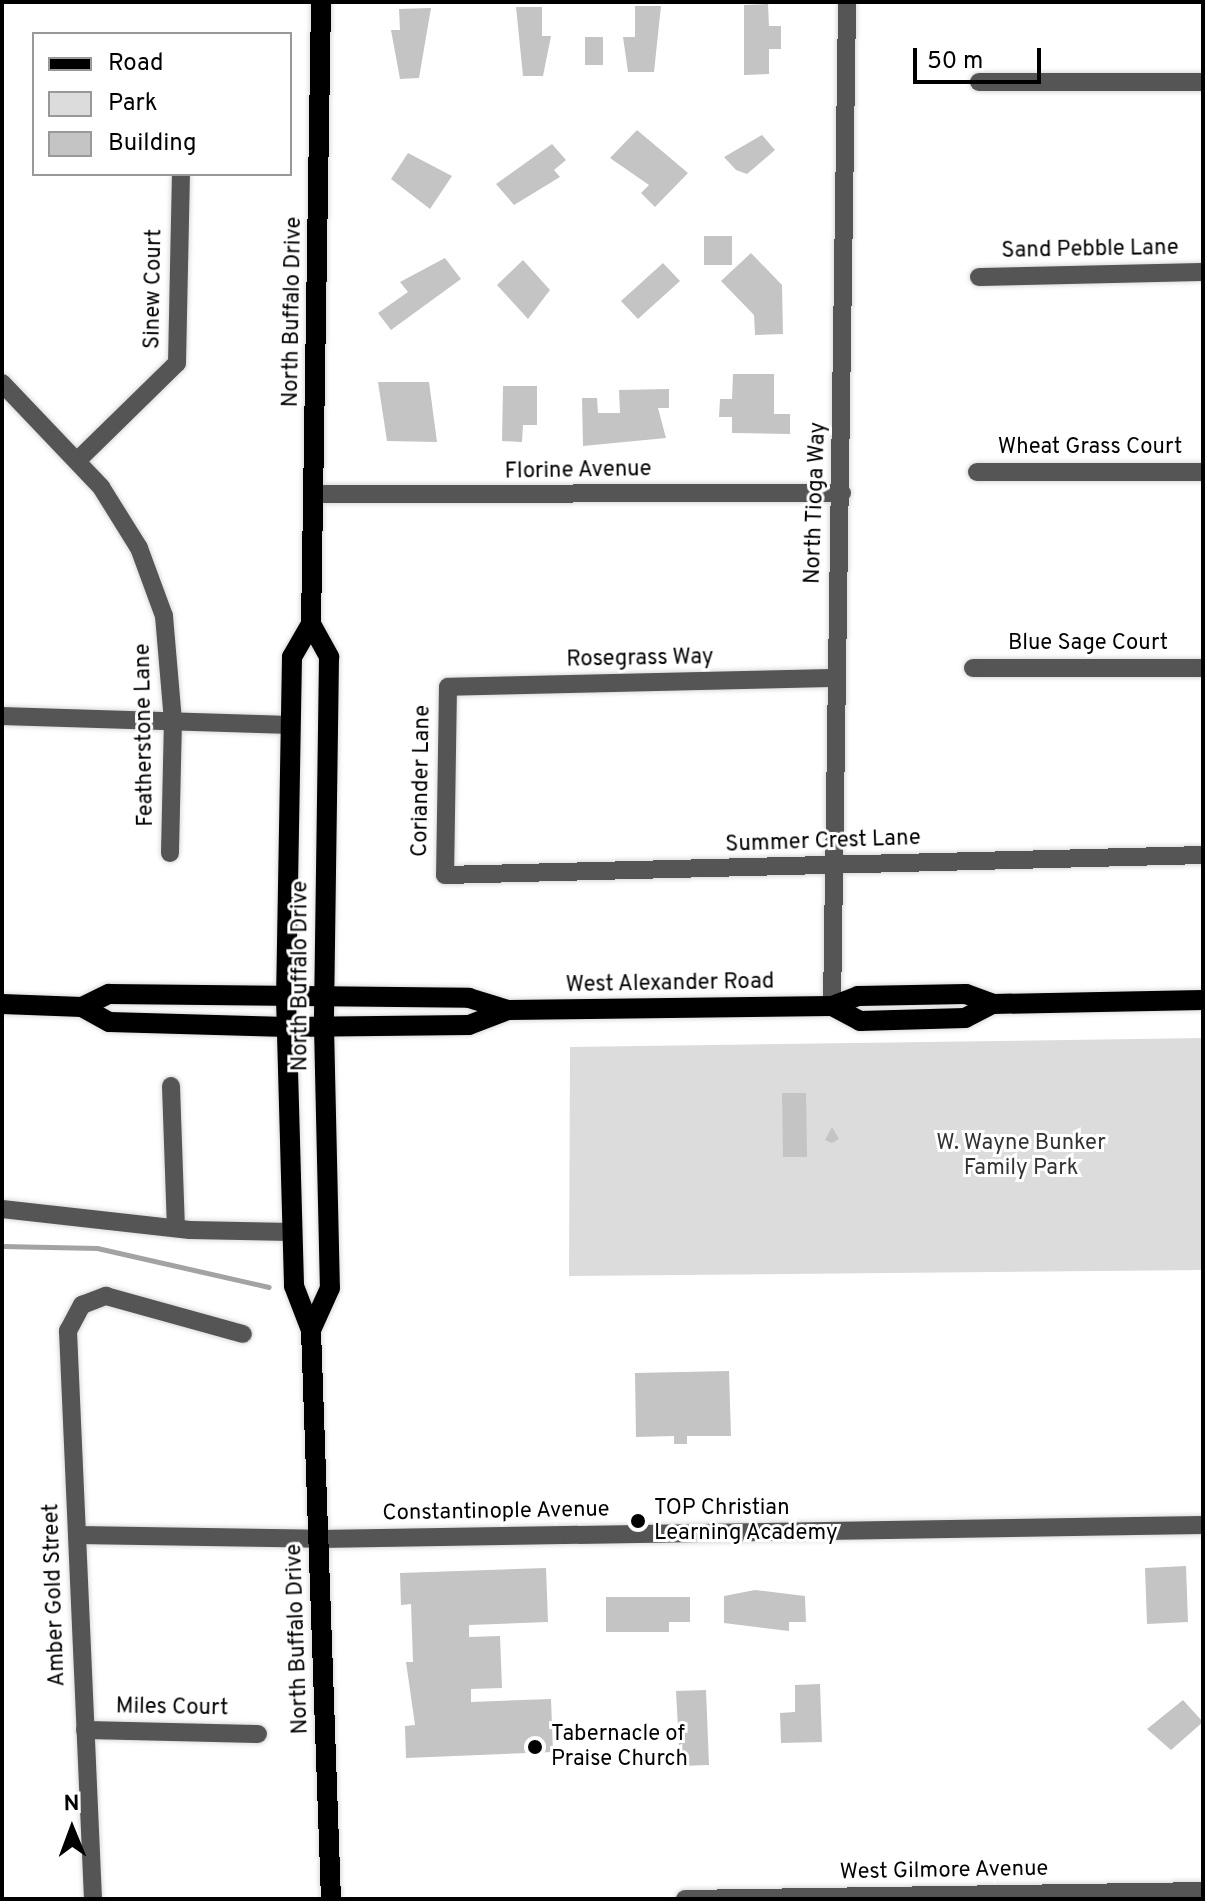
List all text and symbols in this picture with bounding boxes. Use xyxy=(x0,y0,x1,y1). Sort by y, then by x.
legend xyxy=(32,32,292,176)
scale bar xyxy=(917,32,1045,82)
text: 50 m xyxy=(927,47,983,77)
text: Road xyxy=(108,49,164,79)
text: Park xyxy=(108,89,158,119)
text: Building xyxy=(108,129,197,159)
street label: North Buffalo Drive xyxy=(278,216,308,408)
street label: Sinew Court xyxy=(140,229,168,349)
street label: Sand Pebble Lane xyxy=(1001,235,1179,265)
street label: North Tioga Way xyxy=(800,421,832,585)
street label: Wheat Grass Court xyxy=(998,435,1182,461)
street label: Florine Avenue xyxy=(504,457,652,485)
street label: Blue Sage Court xyxy=(1008,631,1168,657)
street label: Featherstone Lane xyxy=(130,643,160,827)
street label: Rosegrass Way xyxy=(566,645,714,673)
street label: Coriander Lane xyxy=(407,705,437,857)
street label: Summer Crest Lane xyxy=(725,825,921,859)
street label: North Buffalo Drive xyxy=(288,881,314,1071)
street label: West Alexander Road xyxy=(565,969,775,999)
park label: W. Wayne Bunker Family Park xyxy=(936,1130,1106,1182)
place label: TOP Christian Learning Academy xyxy=(654,1495,839,1546)
street label: Constantinople Avenue xyxy=(382,1497,610,1527)
street label: Amber Gold Street xyxy=(39,1503,71,1687)
marker: TOP Christian Learning Academy xyxy=(629,1512,647,1530)
street label: North Buffalo Drive xyxy=(281,1543,315,1735)
street label: Miles Court xyxy=(116,1694,228,1722)
place label: Tabernacle of Praise Church xyxy=(551,1721,688,1772)
marker: Tabernacle of Praise Church xyxy=(526,1738,544,1756)
north arrow xyxy=(32,1789,112,1869)
text: N xyxy=(63,1791,80,1818)
street label: West Gilmore Avenue xyxy=(839,1856,1049,1886)

